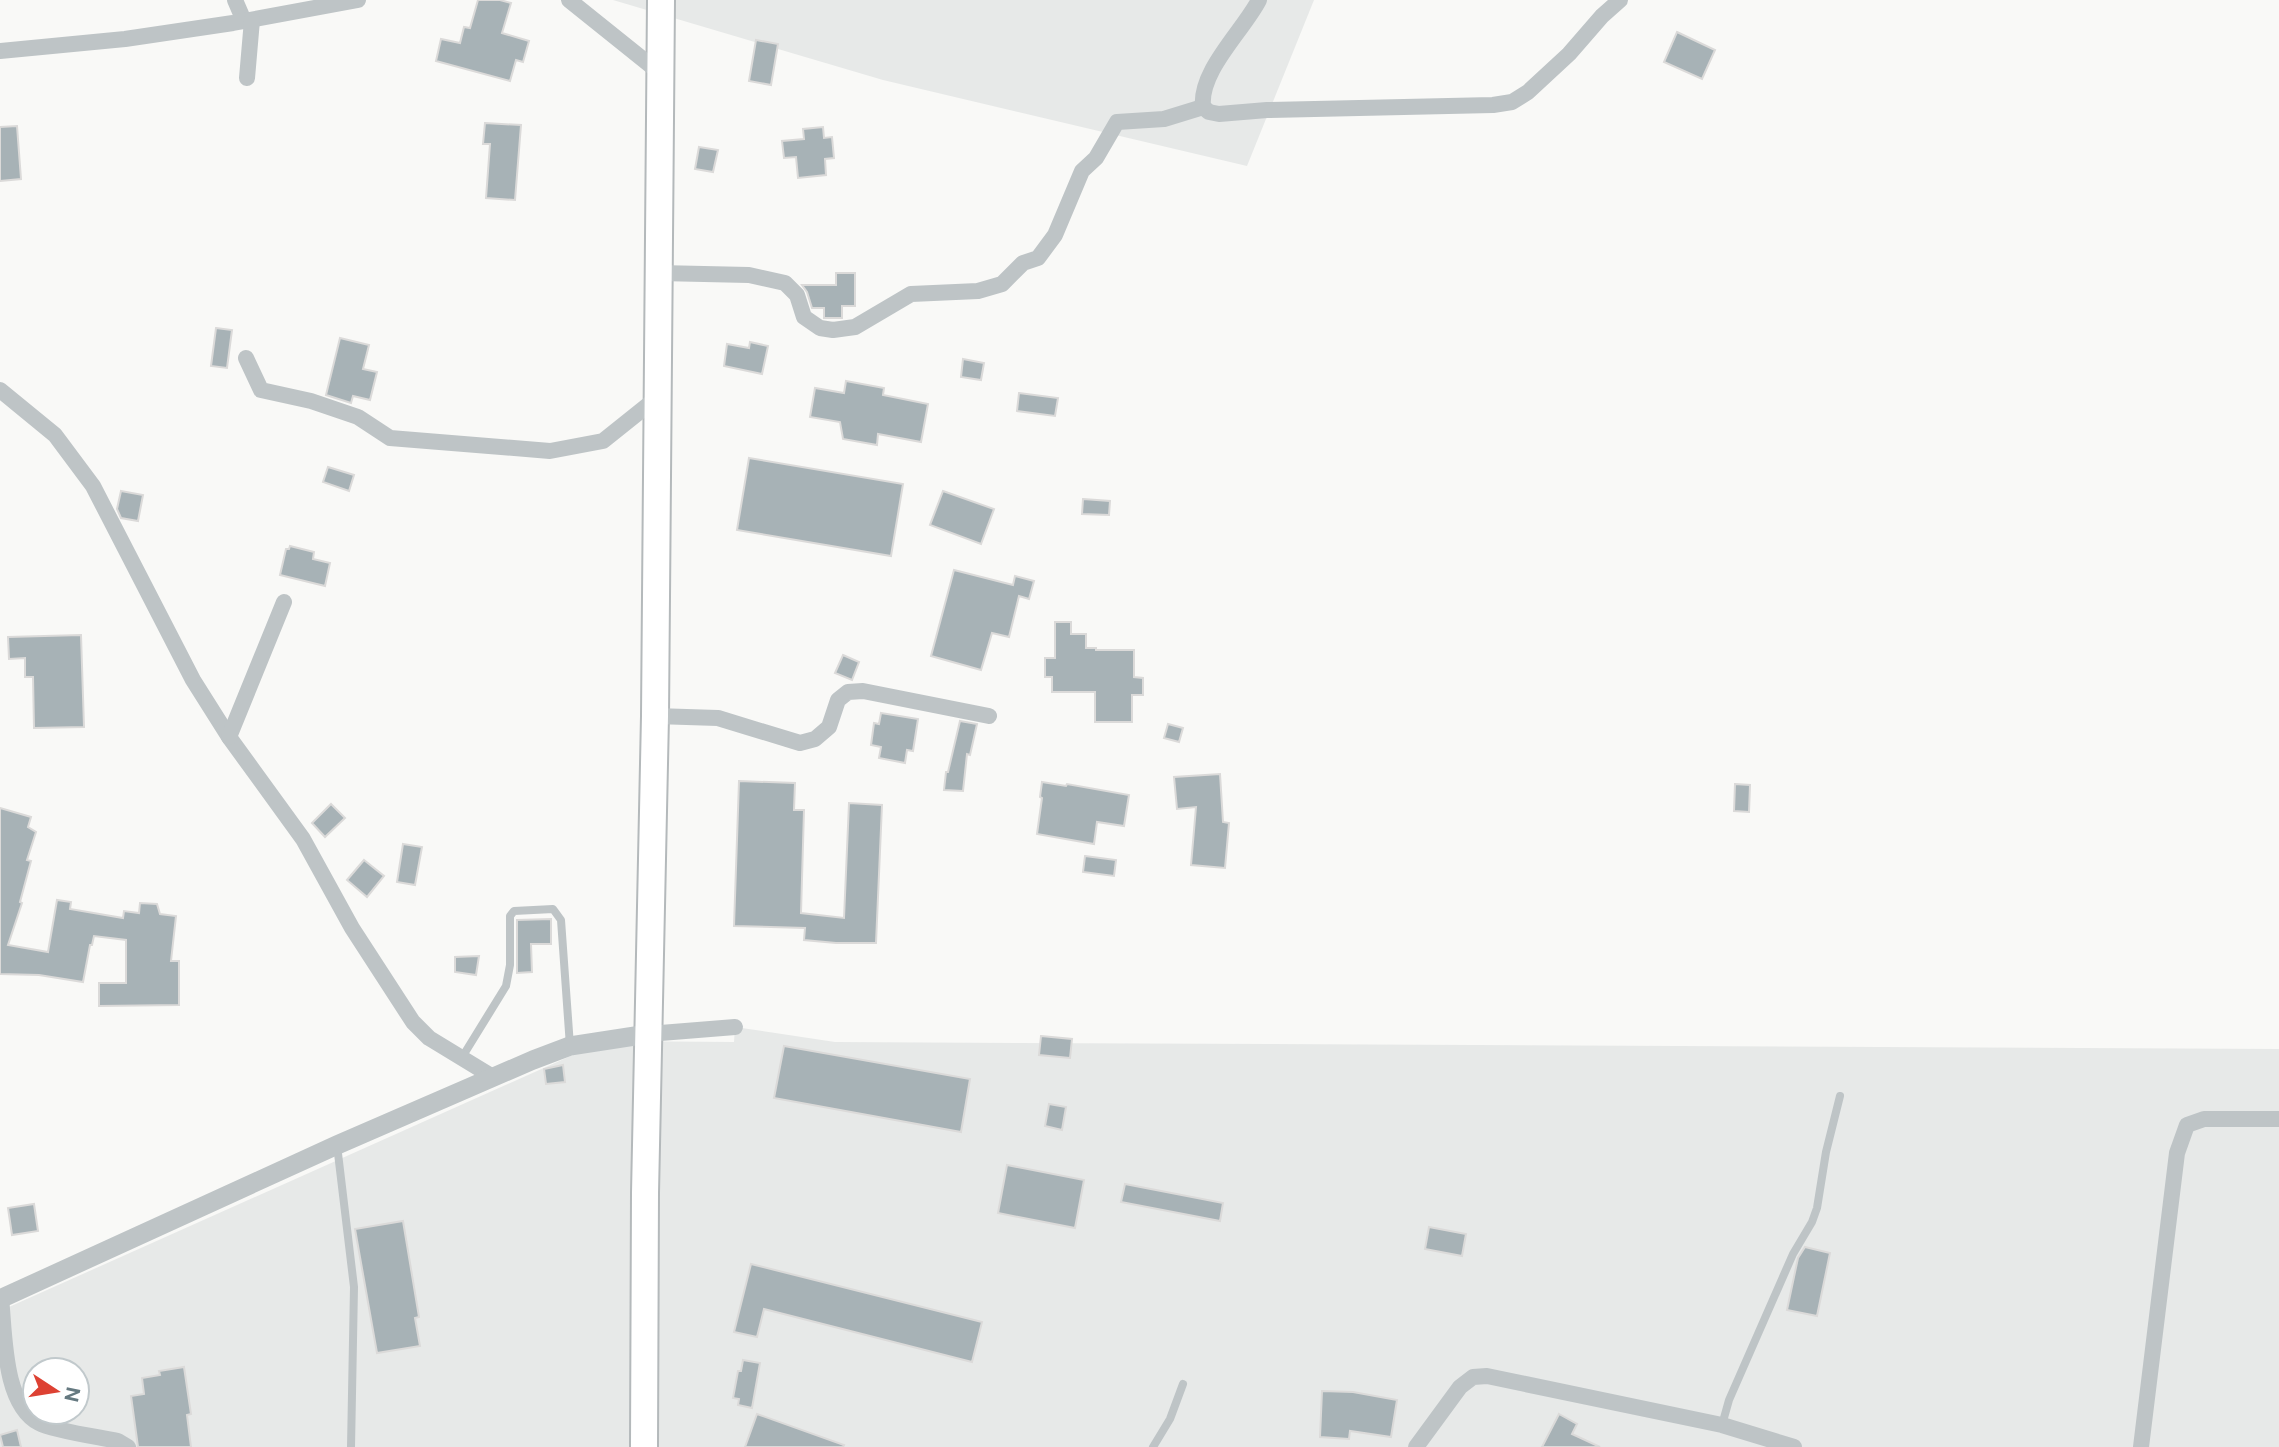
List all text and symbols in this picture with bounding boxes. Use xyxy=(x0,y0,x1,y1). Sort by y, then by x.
north arrow xyxy=(21,1356,91,1426)
text: N xyxy=(60,1385,85,1404)

